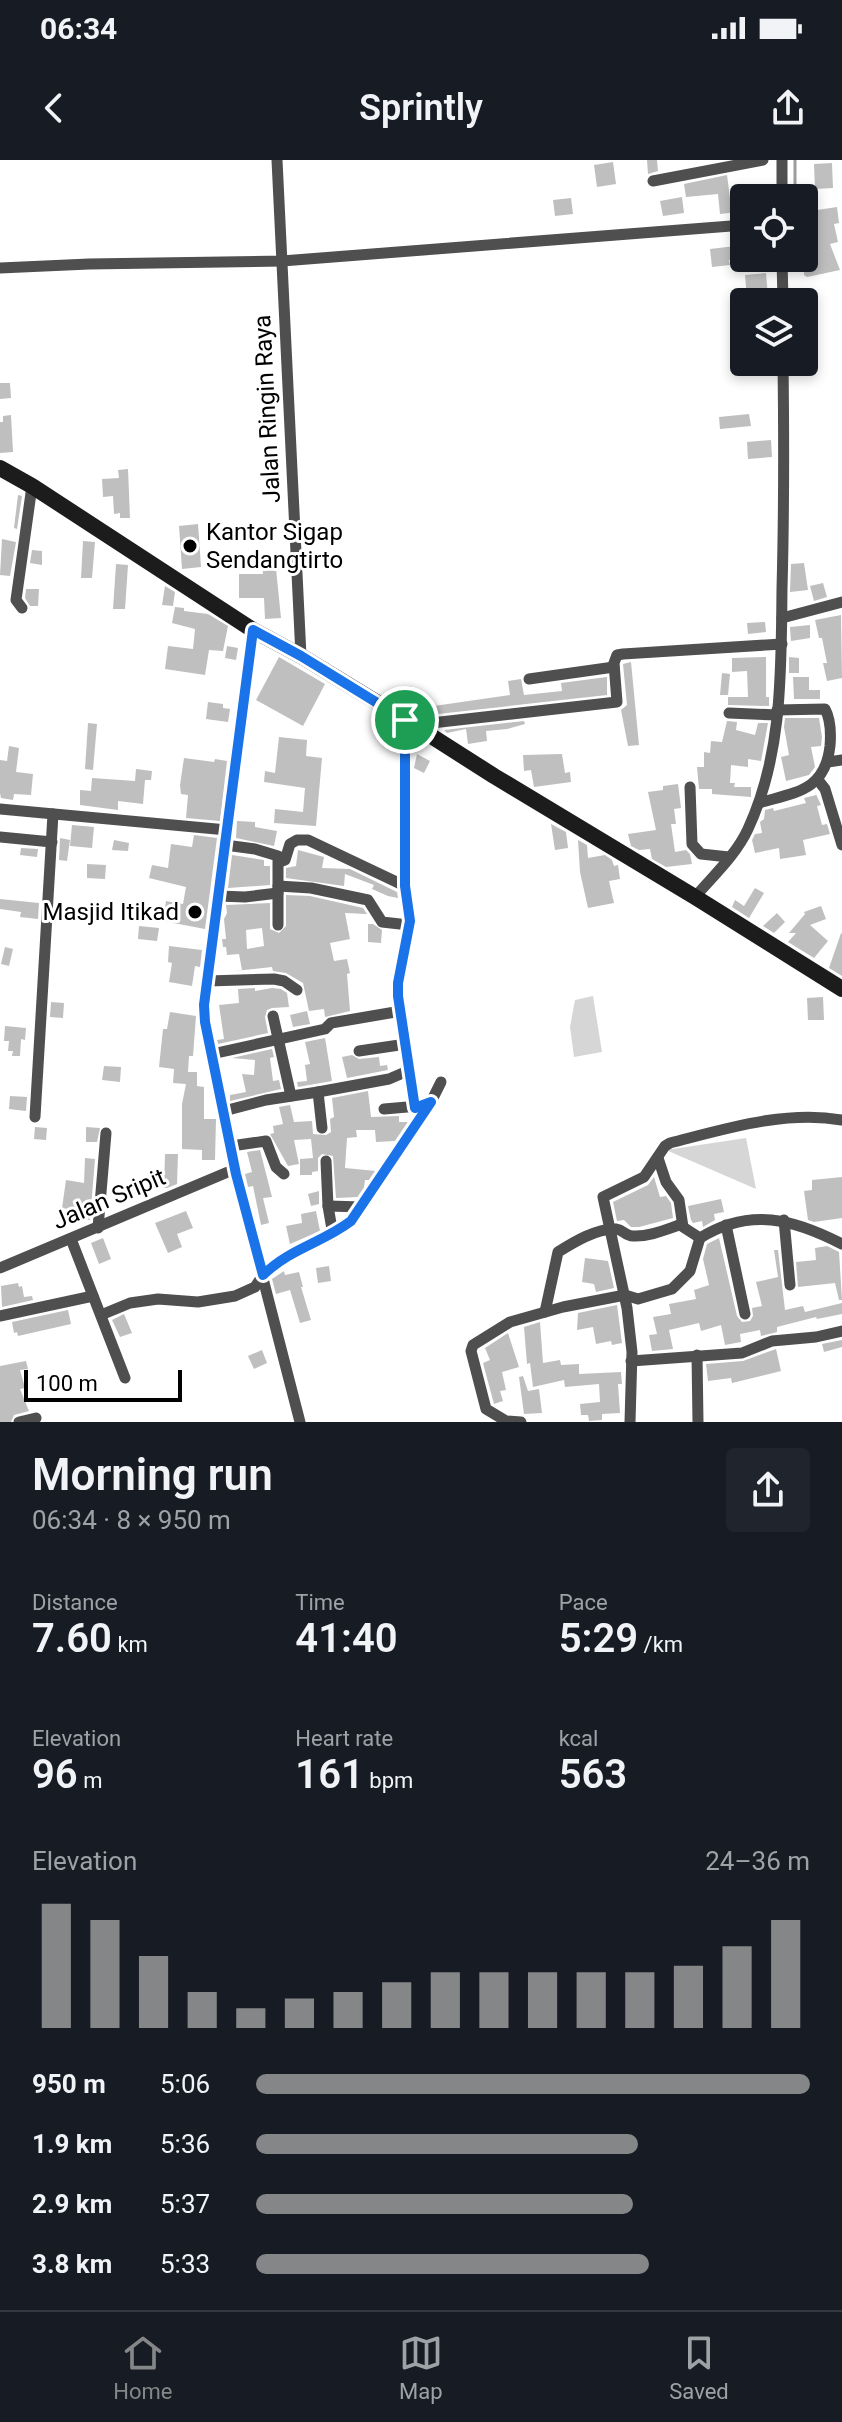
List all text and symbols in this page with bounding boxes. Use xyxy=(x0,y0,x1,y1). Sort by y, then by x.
text: 06:34 xyxy=(40,11,117,46)
icon: back xyxy=(32,86,76,130)
icon: share xyxy=(766,86,810,130)
text: Sprintly xyxy=(359,87,483,129)
map controls xyxy=(730,184,818,376)
button: locate xyxy=(730,184,818,272)
button: layers xyxy=(730,288,818,376)
street label: Jalan Ringin Raya xyxy=(248,314,286,504)
place label: Kantor Sigap Sendangtirto xyxy=(206,518,343,574)
marker: Kantor Sigap Sendangtirto xyxy=(181,537,199,555)
pin xyxy=(371,686,439,754)
icon: arrive xyxy=(383,698,427,742)
place label: Masjid Itikad xyxy=(43,898,179,926)
marker: Masjid Itikad xyxy=(186,903,204,921)
street label: Jalan Sripit xyxy=(48,1163,170,1235)
scale bar xyxy=(24,1366,182,1402)
text: 100 m xyxy=(36,1371,98,1396)
button: share xyxy=(726,1448,810,1532)
text: Morning run xyxy=(32,1449,273,1501)
text: 06:34 · 8 × 950 m xyxy=(32,1505,231,1535)
text: Distance xyxy=(32,1590,118,1615)
text: Time xyxy=(295,1590,345,1615)
text: Pace xyxy=(559,1590,608,1615)
text: 7.60 xyxy=(32,1615,112,1662)
text: 41:40 xyxy=(295,1615,398,1662)
text: 5:29 xyxy=(559,1615,638,1662)
text: km xyxy=(112,1632,148,1657)
text: /km xyxy=(638,1632,683,1657)
text: Elevation xyxy=(32,1726,121,1751)
text: Heart rate xyxy=(295,1726,393,1751)
text: kcal xyxy=(559,1726,598,1751)
text: 96 xyxy=(32,1751,78,1798)
text: 161 xyxy=(295,1751,364,1798)
text: 563 xyxy=(559,1751,627,1798)
text: m xyxy=(78,1768,102,1793)
text: bpm xyxy=(364,1768,413,1793)
text: Elevation xyxy=(32,1846,137,1876)
text: 24–36 m xyxy=(705,1846,810,1876)
text: 950 m xyxy=(32,2069,106,2099)
text: 5:06 xyxy=(160,2069,210,2099)
text: 1.9 km xyxy=(32,2129,112,2159)
text: 5:36 xyxy=(160,2129,210,2159)
text: 2.9 km xyxy=(32,2189,112,2219)
text: 5:37 xyxy=(160,2189,210,2219)
text: 3.8 km xyxy=(32,2249,112,2279)
text: 5:33 xyxy=(160,2249,210,2279)
tab: Home xyxy=(113,2331,172,2404)
tab: Map xyxy=(399,2331,443,2404)
tab: Saved xyxy=(669,2331,729,2404)

